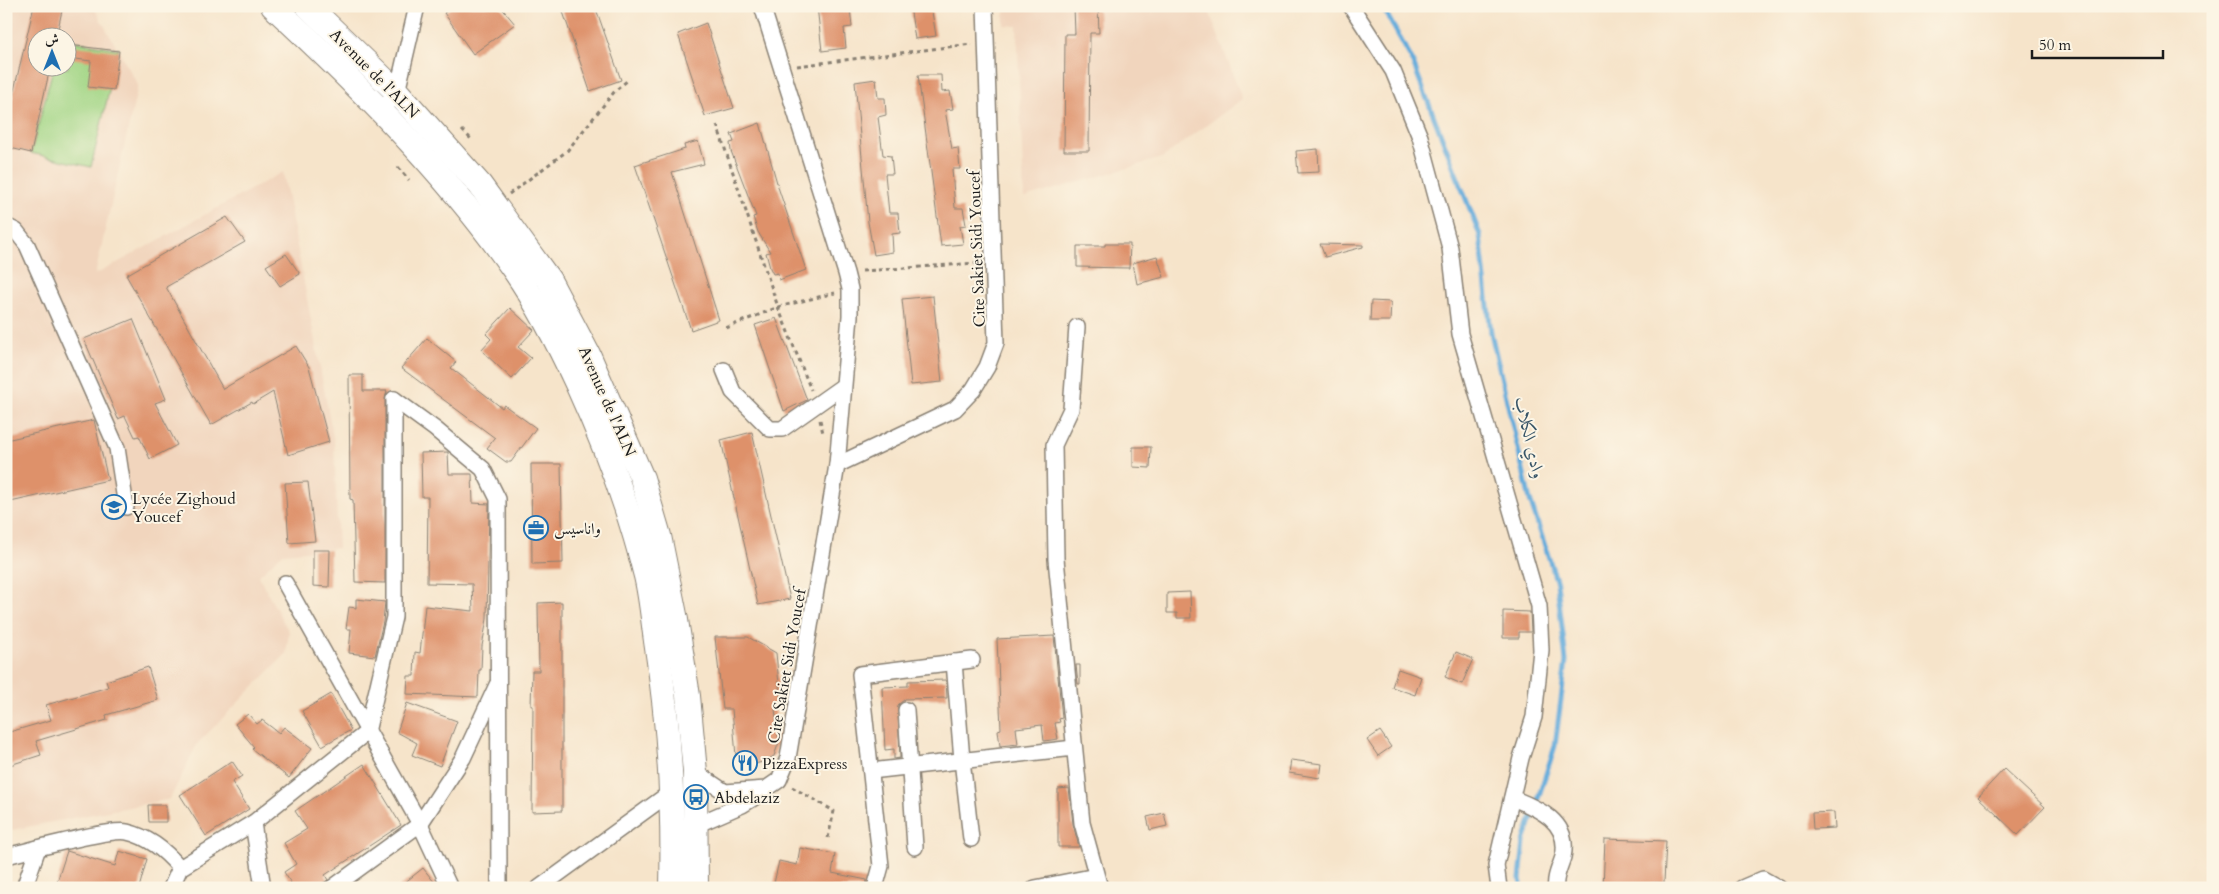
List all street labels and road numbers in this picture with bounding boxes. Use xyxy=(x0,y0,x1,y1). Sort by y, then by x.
street label: Avenue de l'ALN xyxy=(325,24,424,124)
street label: Cite Sakiet Sidi Youcef xyxy=(963,167,991,328)
street label: Avenue de l'ALN xyxy=(573,343,641,460)
street label: Cite Sakiet Sidi Youcef xyxy=(763,584,812,745)

